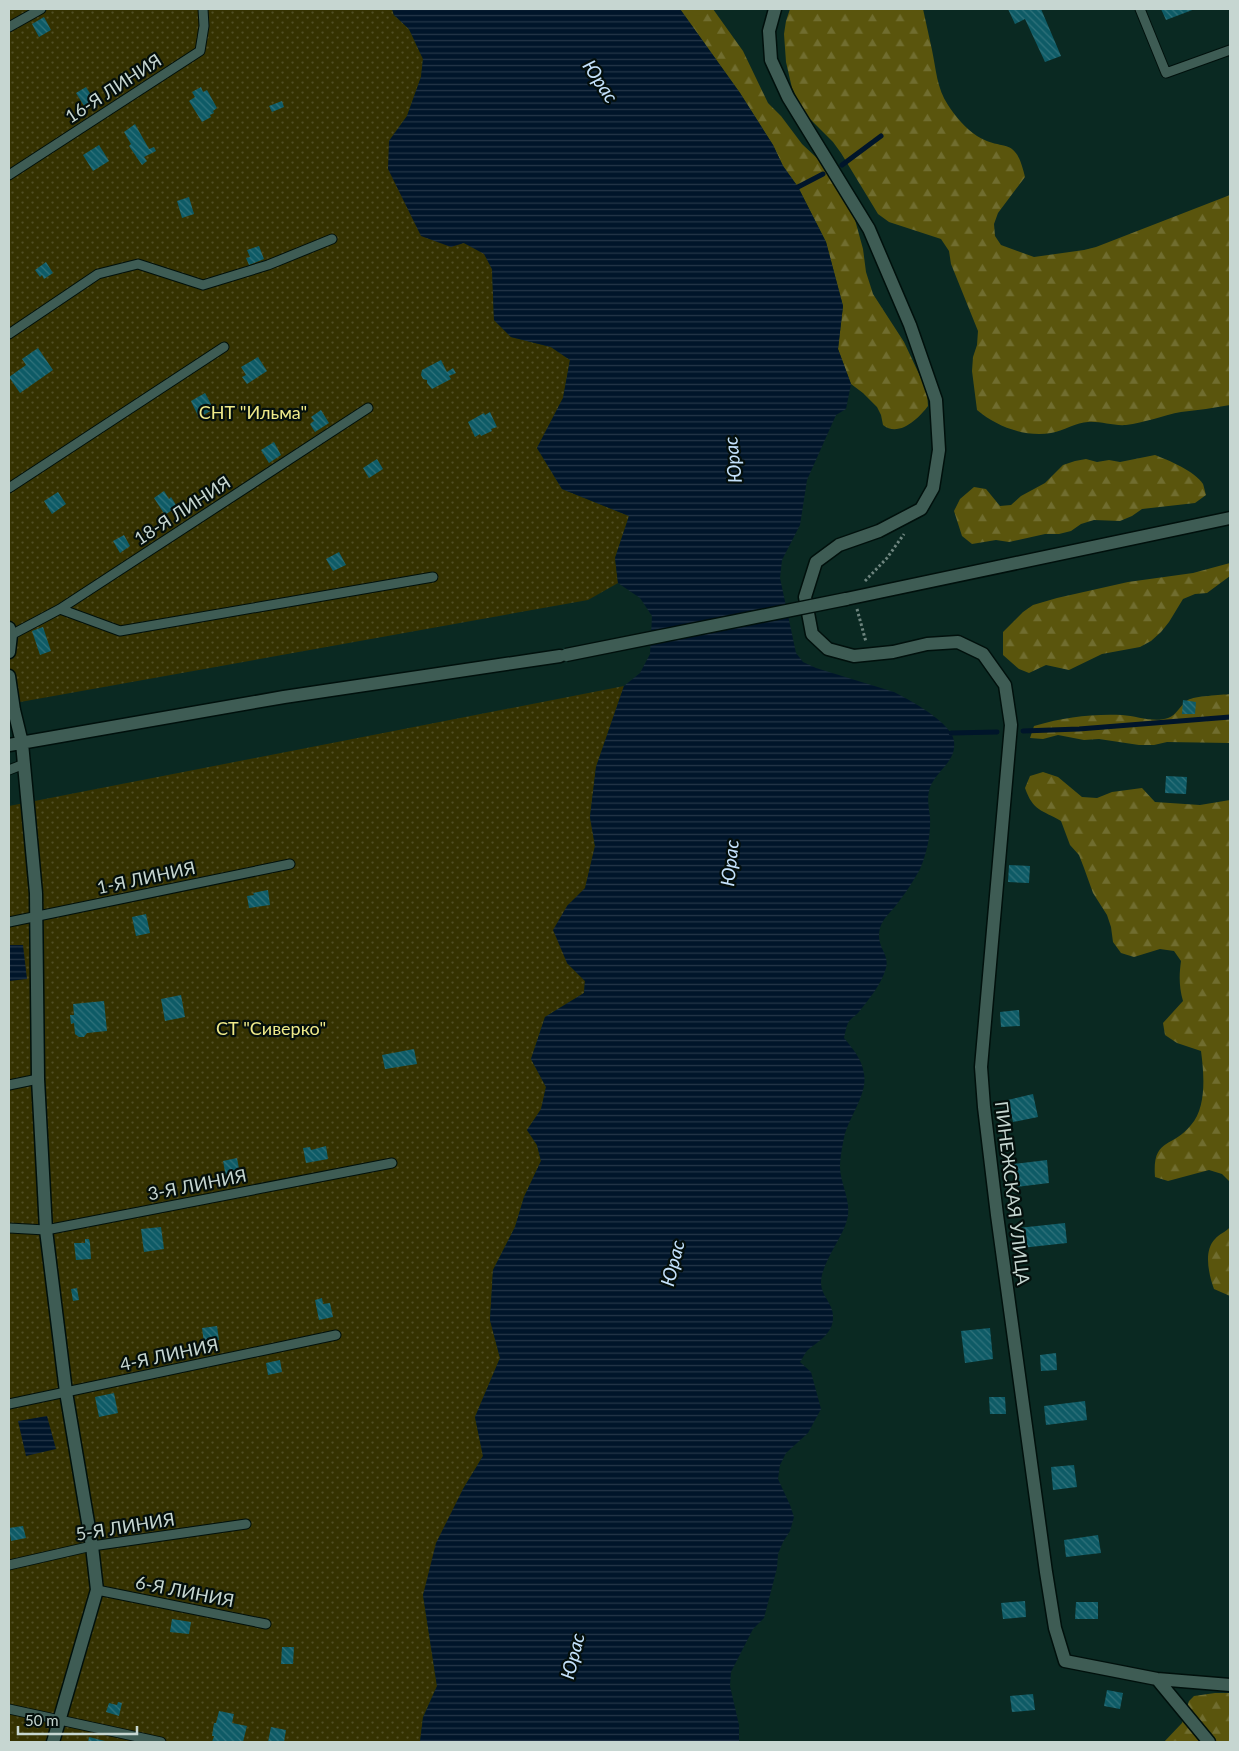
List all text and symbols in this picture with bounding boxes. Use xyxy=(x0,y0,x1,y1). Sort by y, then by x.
street label: 16-Я ЛИНИЯ xyxy=(61,49,165,127)
water label: Юрас xyxy=(578,55,624,107)
park label: СНТ "Ильма" xyxy=(199,401,307,423)
water label: Юрас xyxy=(718,435,746,485)
street label: 18-Я ЛИНИЯ xyxy=(130,471,234,549)
water label: Юрас xyxy=(715,838,743,888)
street label: 1-Я ЛИНИЯ xyxy=(95,856,197,898)
park label: СТ "Сиверко" xyxy=(216,1017,326,1039)
street label: ПИНЕЖСКАЯ УЛИЦА xyxy=(991,1100,1035,1287)
street label: 3-Я ЛИНИЯ xyxy=(146,1164,248,1204)
water label: Юрас xyxy=(655,1237,689,1289)
street label: 4-Я ЛИНИЯ xyxy=(118,1333,220,1375)
street label: 5-Я ЛИНИЯ xyxy=(74,1507,176,1545)
street label: 6-Я ЛИНИЯ xyxy=(134,1571,236,1611)
water label: Юрас xyxy=(555,1630,589,1682)
scale bar xyxy=(18,1704,136,1736)
text: 50 m xyxy=(25,1711,59,1729)

